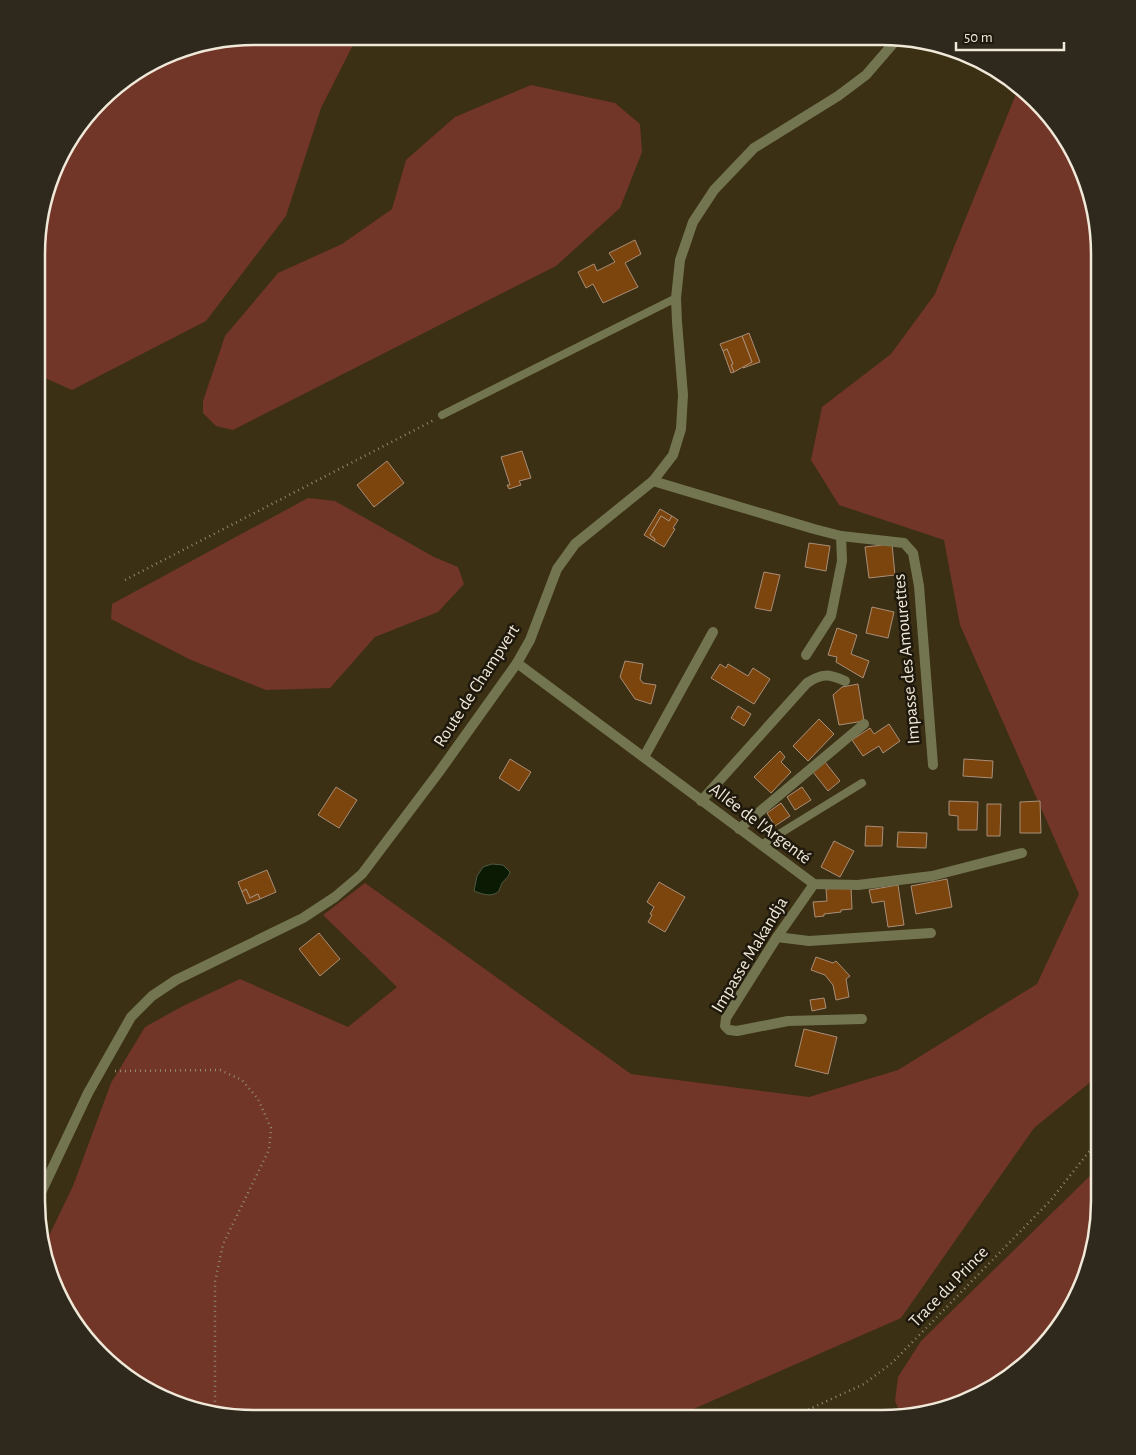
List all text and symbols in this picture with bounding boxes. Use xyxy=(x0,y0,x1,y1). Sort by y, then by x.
scale bar xyxy=(956,20,1064,52)
text: 50 m xyxy=(964,30,993,45)
street label: Impasse des Amourettes xyxy=(891,573,923,745)
street label: Route de Champvert xyxy=(431,621,523,750)
street label: Allée de l'Argenté xyxy=(706,780,814,868)
street label: Impasse Makandja xyxy=(709,894,791,1016)
street label: Trace du Prince xyxy=(906,1243,992,1331)

